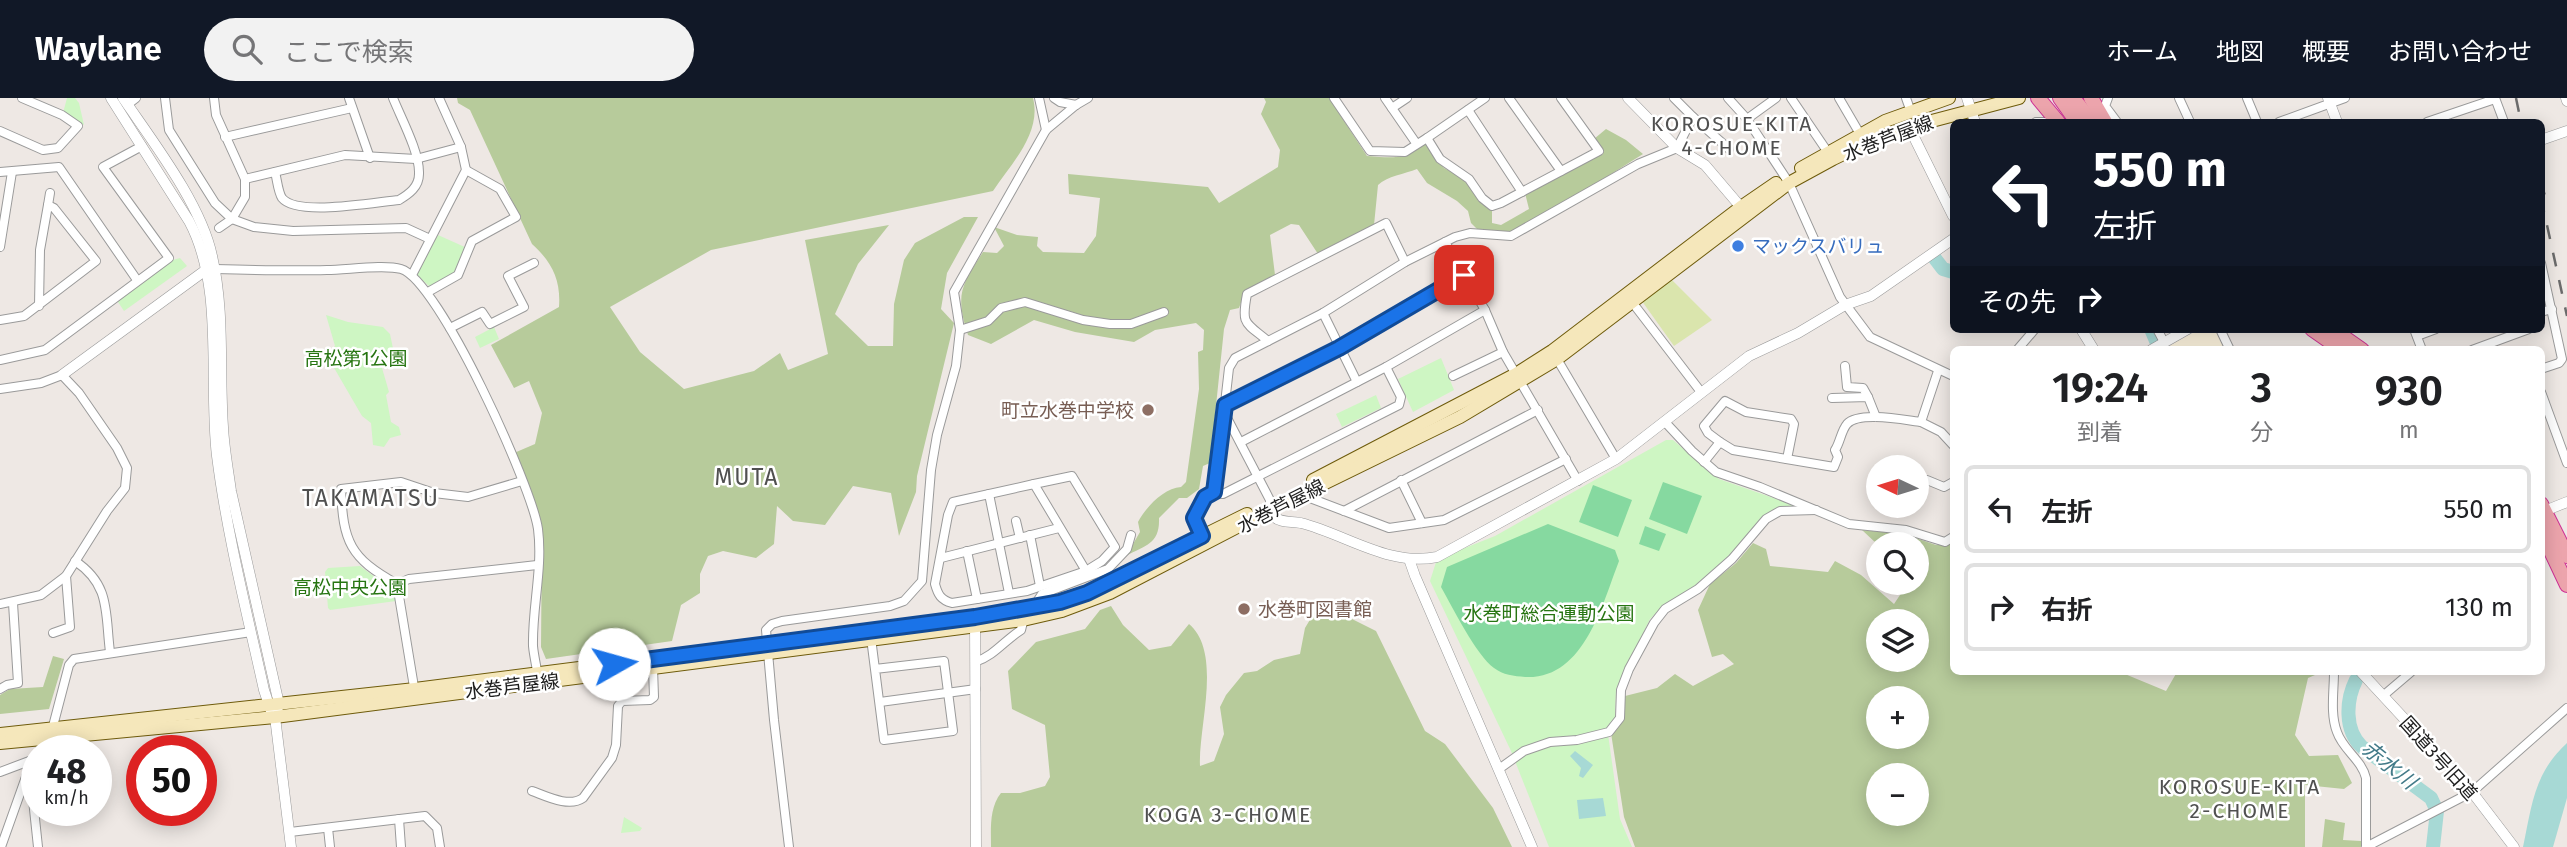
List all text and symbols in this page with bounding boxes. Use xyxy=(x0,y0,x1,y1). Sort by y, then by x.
search box xyxy=(204,18,694,81)
text: Waylane xyxy=(35,29,162,69)
icon: search xyxy=(228,30,266,68)
text: ここで検索 xyxy=(284,37,414,68)
text: ホーム xyxy=(2107,38,2178,66)
text: 地図 xyxy=(2216,38,2264,66)
text: 概要 xyxy=(2302,38,2350,66)
text: お問い合わせ xyxy=(2388,38,2532,66)
district label: KOROSUE-KITA 4-CHOME xyxy=(1651,111,1813,161)
street label: 水巻芦屋線 xyxy=(1840,111,1937,166)
text: 550 m xyxy=(2093,140,2227,199)
icon: left xyxy=(1978,147,2069,238)
text: 左折 xyxy=(2093,207,2157,245)
place label: マックスバリュ xyxy=(1752,235,1884,258)
marker: マックスバリュ xyxy=(1730,238,1746,254)
pin xyxy=(1434,245,1494,305)
icon: arrive xyxy=(1445,256,1483,294)
icon: right xyxy=(2070,280,2108,318)
text: その先 xyxy=(1978,287,2056,318)
park label: 高松第1公園 xyxy=(304,347,408,370)
text: 19:24 xyxy=(2052,363,2148,413)
text: 3 xyxy=(2251,363,2272,413)
text: 930 xyxy=(2375,366,2443,416)
place label: 町立水巻中学校 xyxy=(1001,399,1134,422)
marker: 町立水巻中学校 xyxy=(1140,402,1156,418)
text: m xyxy=(2399,416,2419,444)
text: 到着 xyxy=(2077,418,2123,446)
text: 分 xyxy=(2250,418,2273,446)
north arrow xyxy=(1866,455,1928,518)
map controls xyxy=(1866,455,1929,826)
district label: MUTA xyxy=(714,463,780,491)
street label: 水巻芦屋線 xyxy=(1234,475,1329,538)
district label: TAKAMATSU xyxy=(302,484,440,512)
icon: left xyxy=(1982,490,2020,528)
text: 550 m xyxy=(2443,494,2513,525)
text: 左折 xyxy=(2041,497,2093,528)
button: search xyxy=(1866,532,1929,595)
park label: 高松中央公園 xyxy=(293,576,407,599)
icon: right xyxy=(1982,588,2020,626)
text: 130 m xyxy=(2445,592,2513,623)
text: 右折 xyxy=(2041,595,2093,626)
place label: 水巻町図書館 xyxy=(1258,598,1372,621)
marker: 水巻町図書館 xyxy=(1236,601,1252,617)
park label: 水巻町総合運動公園 xyxy=(1463,602,1635,625)
button: layers xyxy=(1866,609,1929,672)
position arrow xyxy=(577,627,651,701)
street label: 水巻芦屋線 xyxy=(464,669,561,704)
button: + xyxy=(1866,686,1929,749)
street label: 国道3号旧道 xyxy=(2395,712,2482,805)
speed limit sign: 50 xyxy=(126,735,217,826)
water label: 赤水川 xyxy=(2356,735,2423,796)
text: 48 xyxy=(46,750,87,792)
button: − xyxy=(1866,763,1929,826)
district label: KOROSUE-KITA 2-CHOME xyxy=(2159,774,2321,824)
text: km/h xyxy=(44,787,89,809)
district label: KOGA 3-CHOME xyxy=(1144,802,1312,828)

